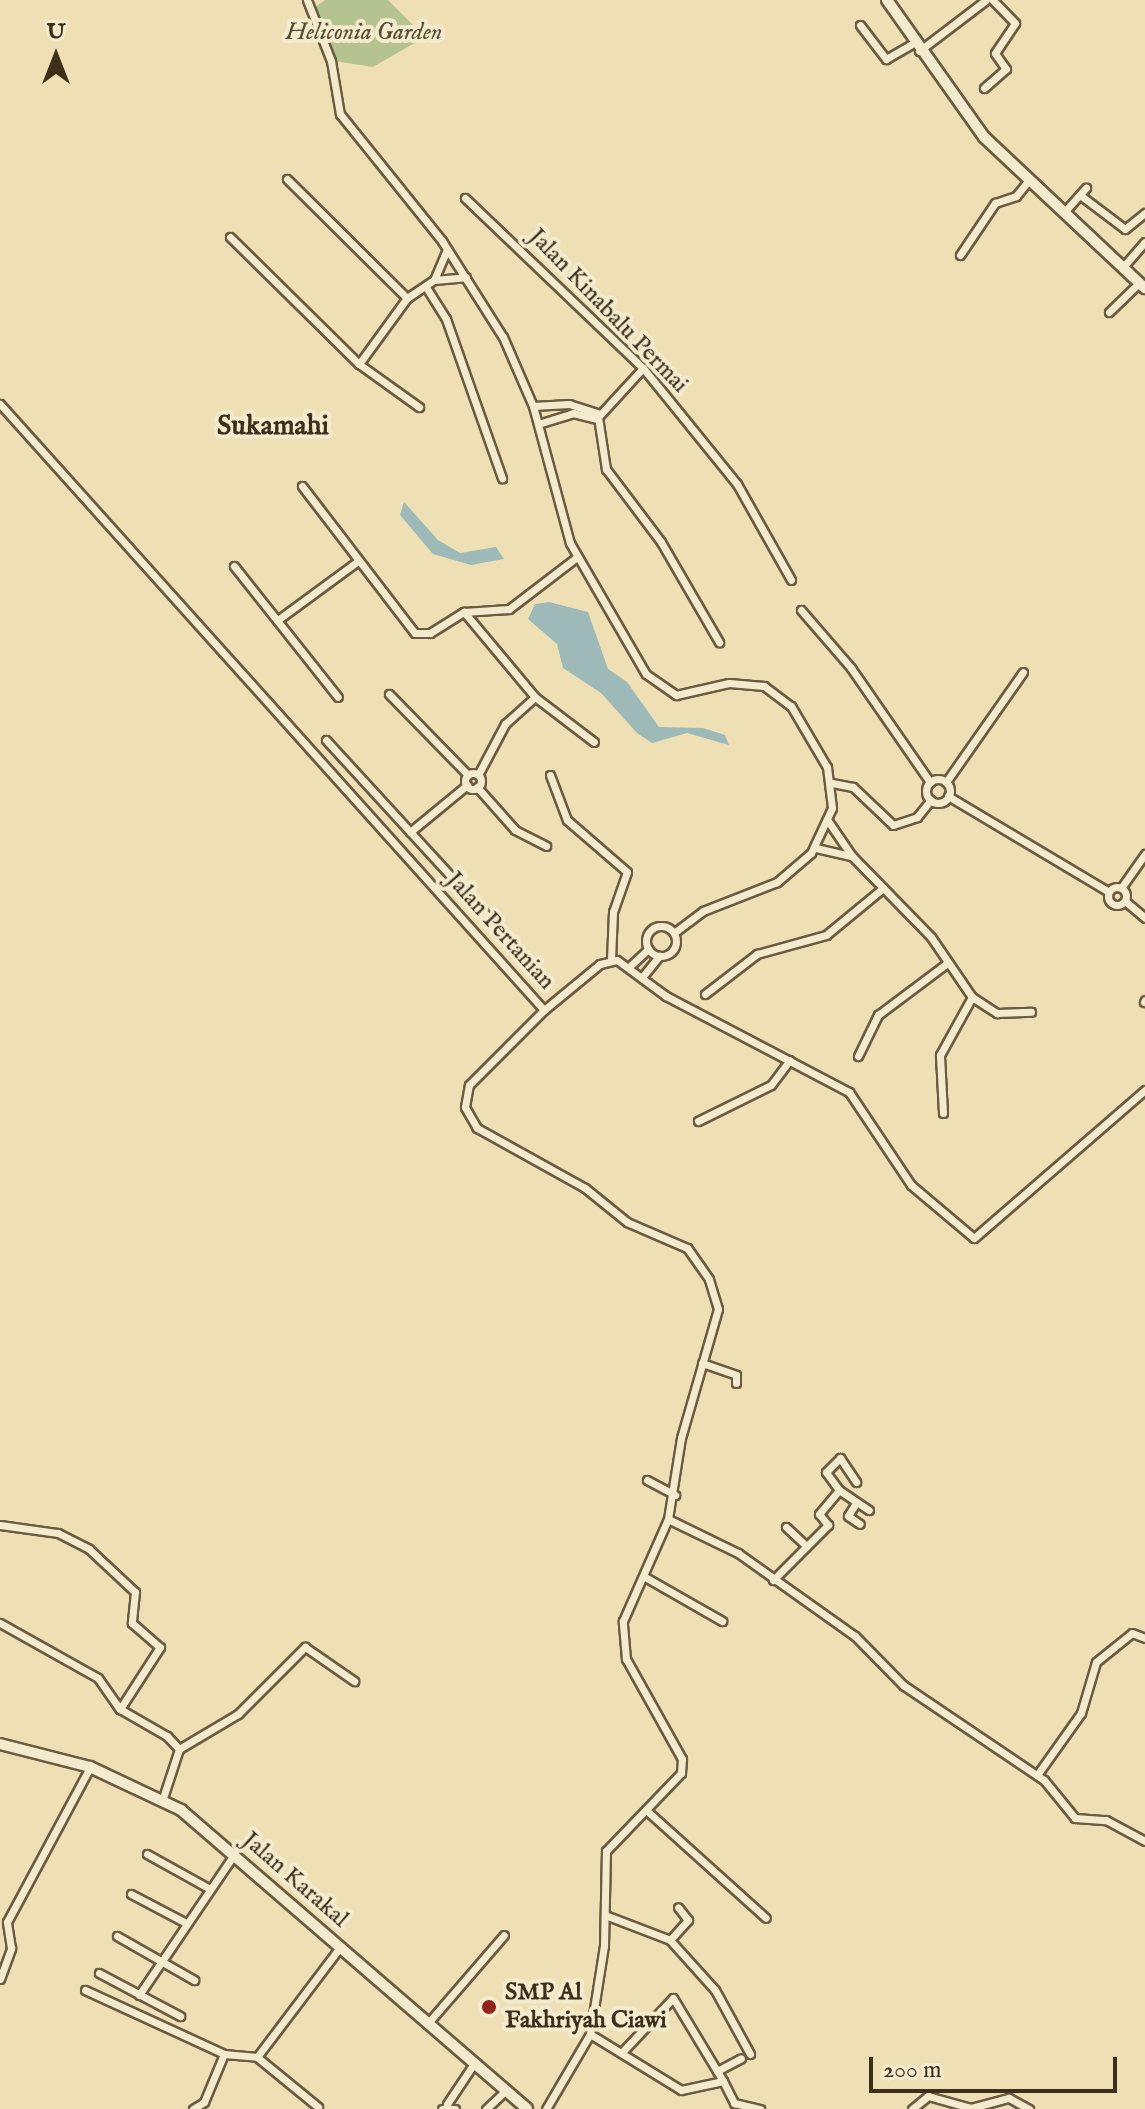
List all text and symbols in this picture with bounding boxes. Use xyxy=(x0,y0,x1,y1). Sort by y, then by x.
north arrow xyxy=(16,16,96,96)
text: U xyxy=(47,18,65,46)
park label: Heliconia Garden xyxy=(286,19,442,47)
street label: Jalan Kinabalu Permai xyxy=(522,223,694,399)
district label: Sukamahi xyxy=(217,410,329,444)
street label: Jalan Pertanian xyxy=(439,866,561,996)
street label: Jalan Karakal xyxy=(236,1826,354,1934)
place label: SMP Al Fakhriyah Ciawi xyxy=(505,1979,667,2035)
marker: SMP Al Fakhriyah Ciawi xyxy=(480,1998,498,2016)
scale bar xyxy=(873,2041,1121,2091)
text: 200 m xyxy=(883,2055,942,2086)

